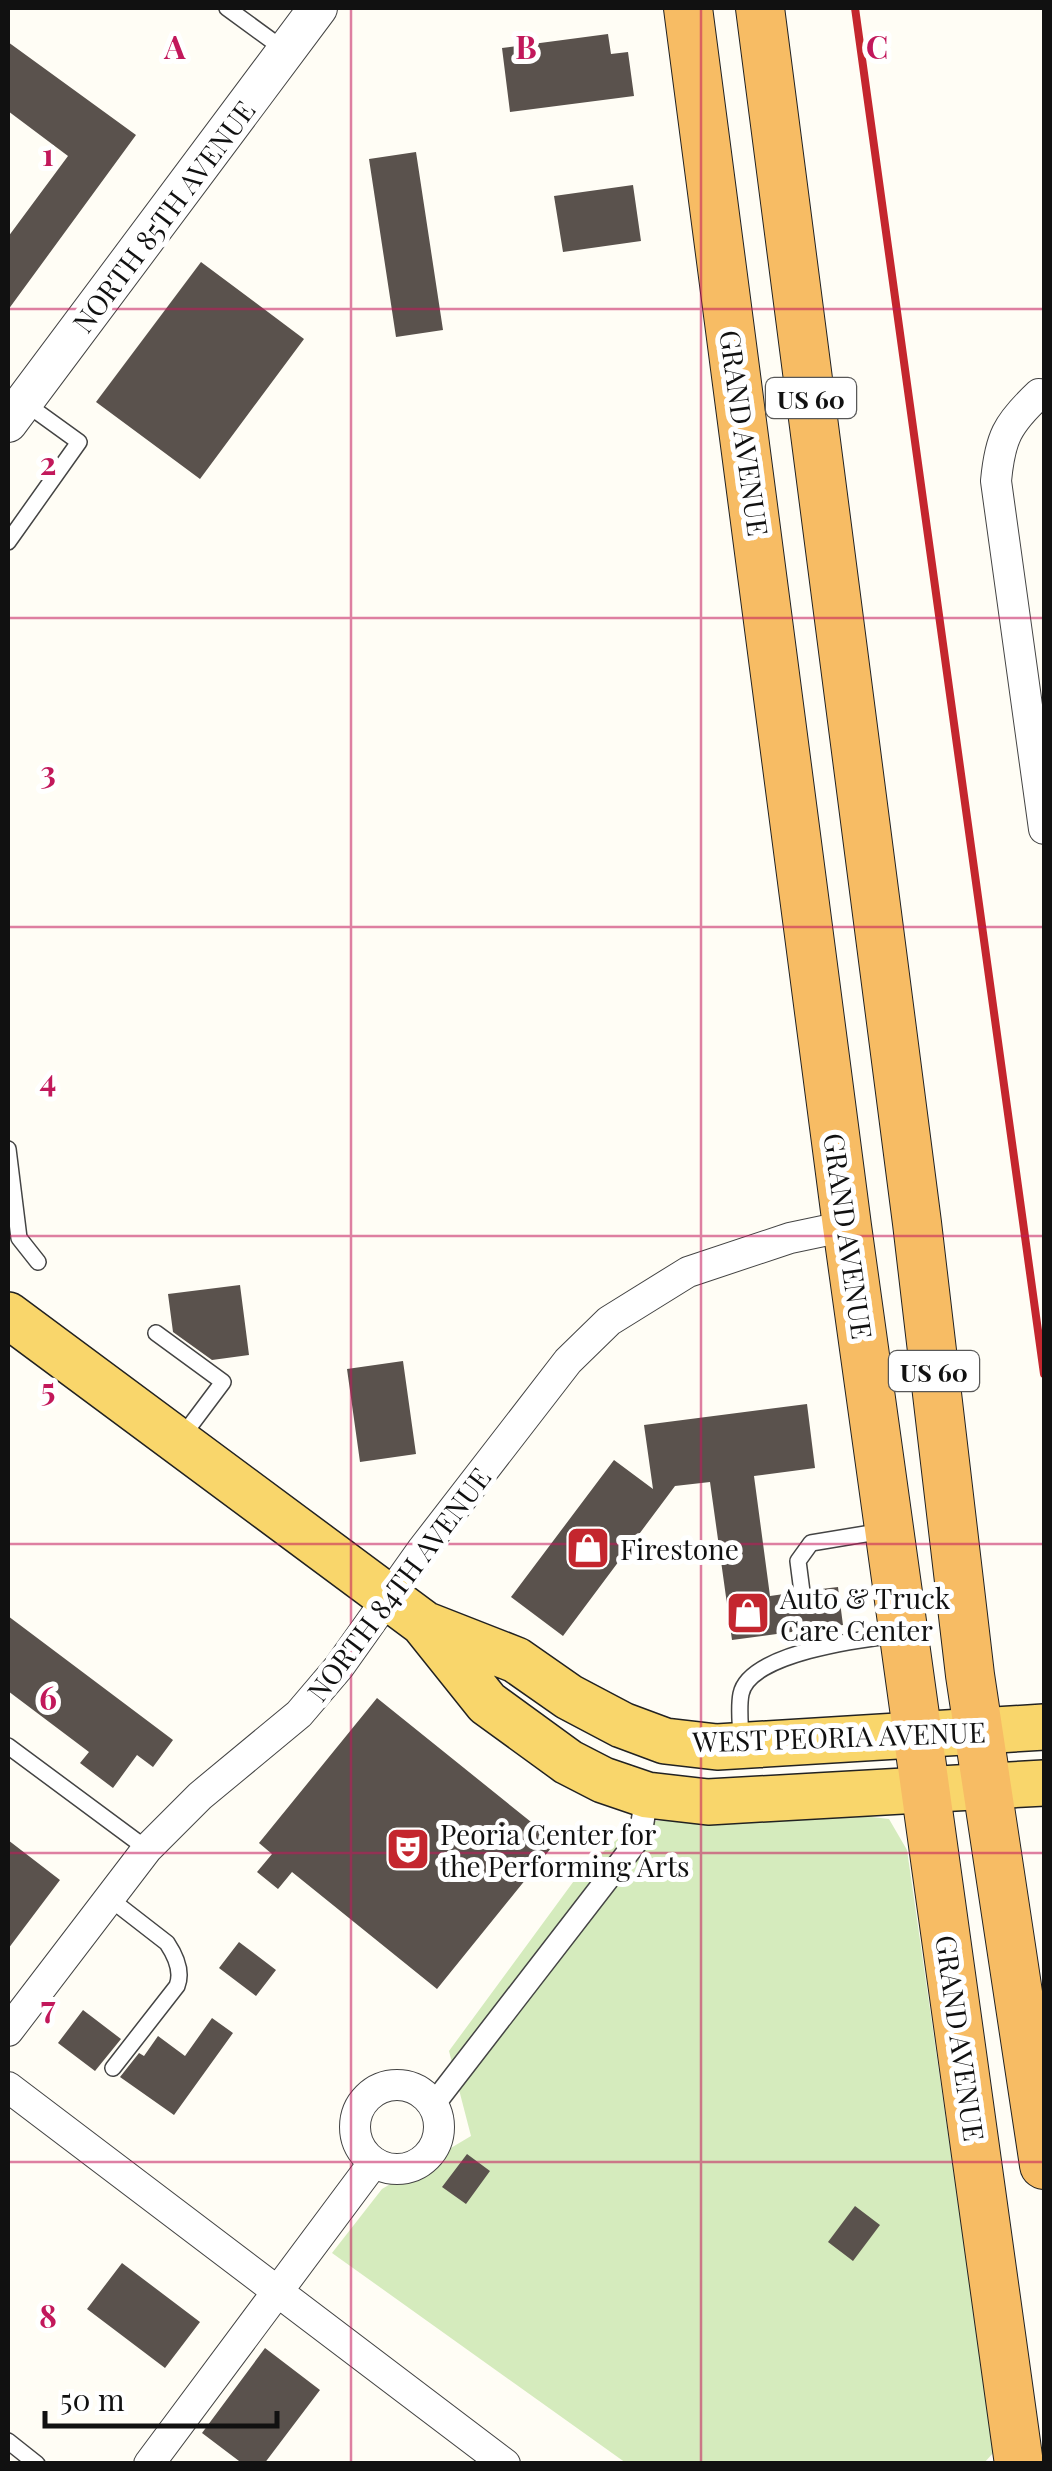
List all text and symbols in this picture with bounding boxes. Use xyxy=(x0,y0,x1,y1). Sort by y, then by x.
text: A xyxy=(163,24,186,67)
text: B xyxy=(515,24,537,67)
text: C xyxy=(866,24,888,67)
street label: NORTH 85TH AVENUE xyxy=(64,93,262,339)
text: 1 xyxy=(42,131,54,174)
street label: GRAND AVENUE xyxy=(712,328,778,538)
road number: US 60 xyxy=(766,378,856,418)
text: 2 xyxy=(40,440,56,483)
text: 3 xyxy=(40,749,56,792)
text: 4 xyxy=(40,1057,56,1100)
street label: GRAND AVENUE xyxy=(816,1131,882,1341)
road number: US 60 xyxy=(889,1351,979,1391)
text: 5 xyxy=(41,1366,55,1409)
street label: NORTH 84TH AVENUE xyxy=(298,1460,498,1708)
shop icon: Firestone xyxy=(565,1525,611,1571)
place label: Firestone xyxy=(620,1530,739,1567)
place label: Auto & Truck Care Center xyxy=(779,1579,951,1648)
shop icon: Auto & Truck Care Center xyxy=(725,1590,771,1636)
text: 6 xyxy=(39,1675,57,1718)
street label: WEST PEORIA AVENUE xyxy=(691,1712,986,1760)
place label: Peoria Center for the Performing Arts xyxy=(440,1815,690,1884)
theatre icon: Peoria Center for the Performing Arts xyxy=(385,1826,431,1872)
street label: GRAND AVENUE xyxy=(928,1933,994,2143)
text: 7 xyxy=(41,1984,56,2027)
text: 8 xyxy=(39,2293,57,2336)
scale bar xyxy=(45,2366,278,2428)
text: 50 m xyxy=(60,2379,125,2419)

